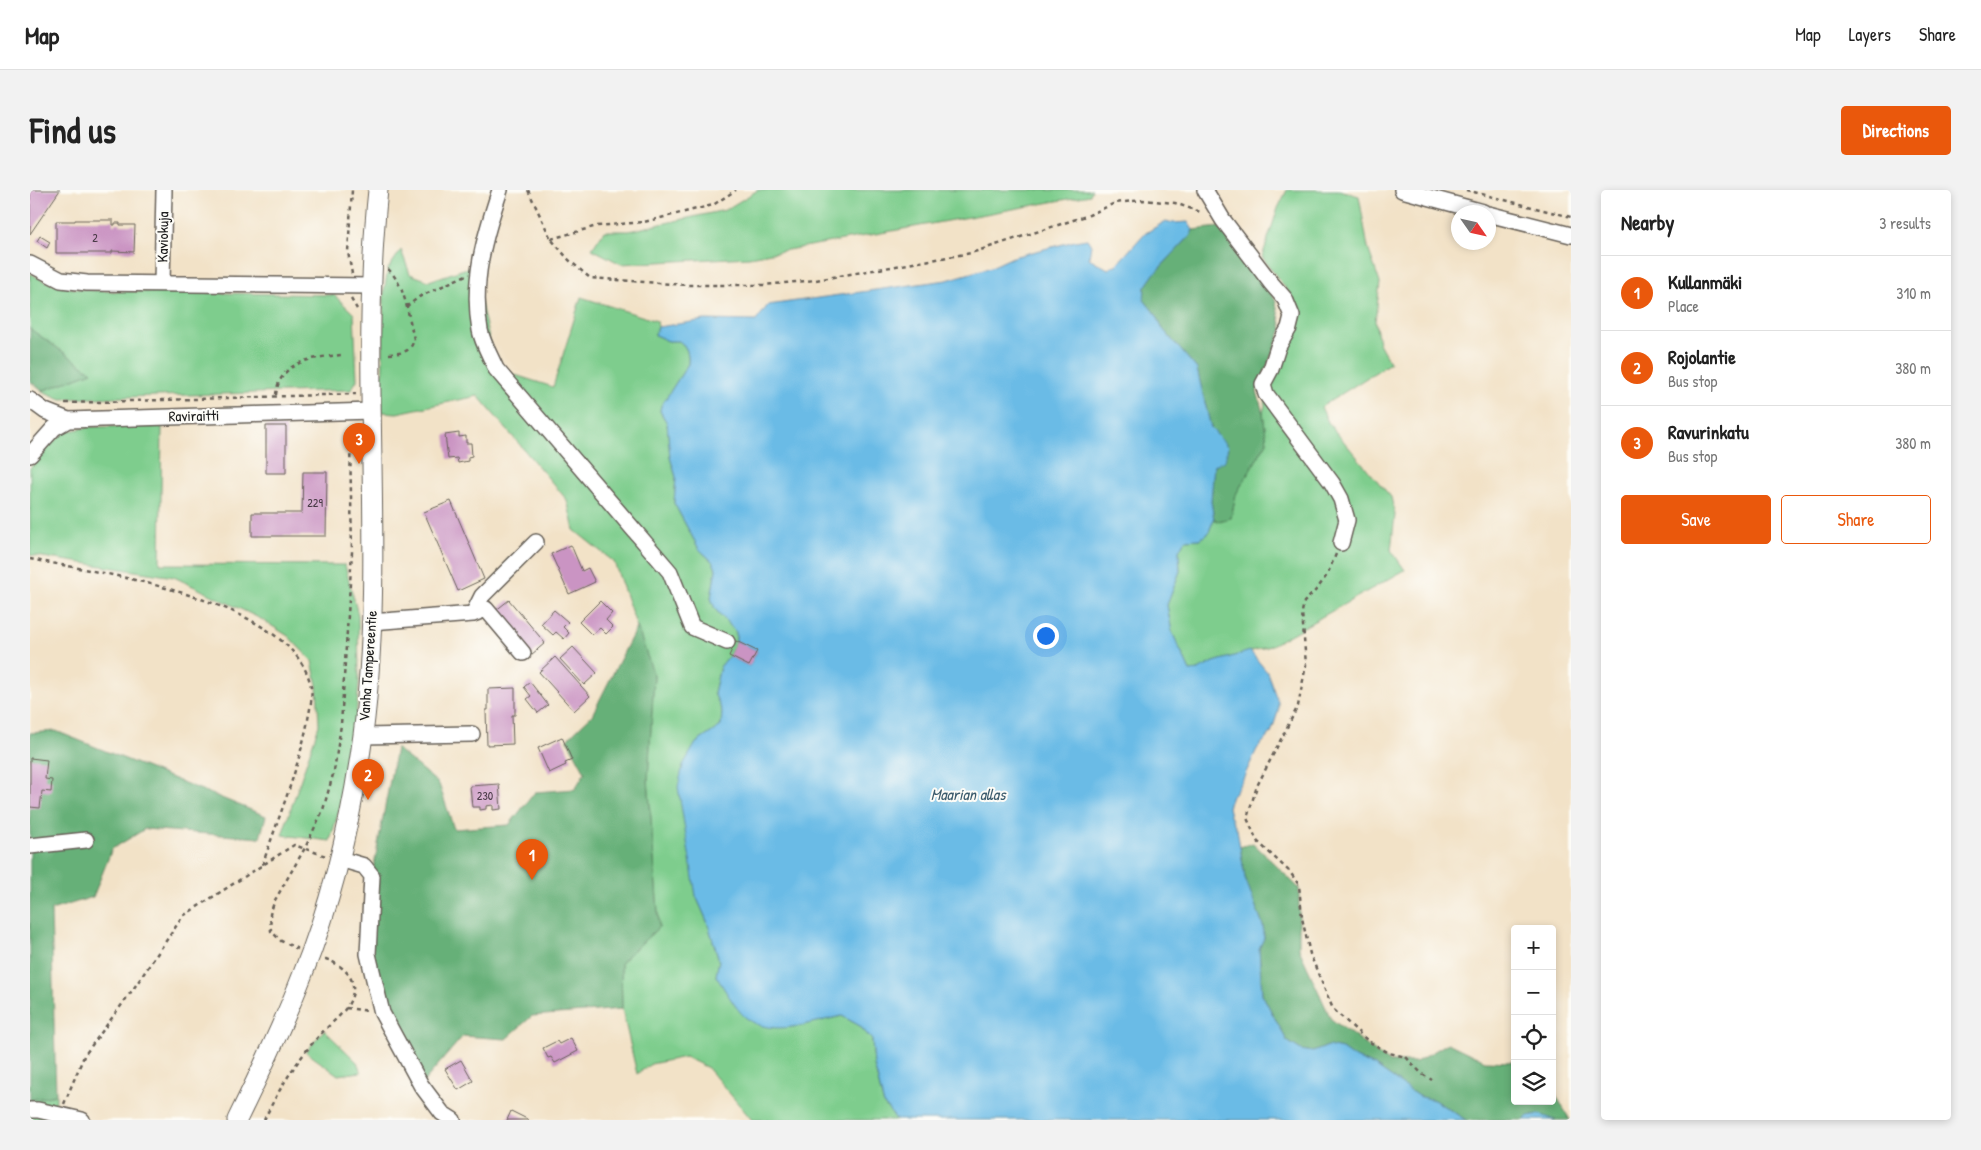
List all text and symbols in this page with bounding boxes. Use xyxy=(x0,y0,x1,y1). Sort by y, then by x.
text: Map xyxy=(25,19,59,51)
text: Map xyxy=(1795,22,1821,47)
text: Layers xyxy=(1849,22,1891,47)
text: Share xyxy=(1919,22,1956,47)
button: Directions xyxy=(1841,106,1951,155)
text: Find us xyxy=(30,107,116,154)
north arrow xyxy=(1451,205,1496,250)
text: Nearby xyxy=(1621,208,1674,237)
street label: Kaviokuja xyxy=(152,211,173,263)
text: 3 results xyxy=(1879,212,1931,234)
house number: 2 xyxy=(92,229,98,246)
text: Kullanmäki xyxy=(1668,269,1742,295)
text: 1 xyxy=(1634,282,1640,304)
text: 310 m xyxy=(1896,282,1931,304)
text: Place xyxy=(1668,295,1699,317)
text: Rojolantie xyxy=(1668,344,1736,370)
text: 2 xyxy=(1633,357,1641,379)
text: 380 m xyxy=(1895,357,1931,379)
text: Bus stop xyxy=(1668,370,1717,392)
street label: Raviraitti xyxy=(168,405,220,426)
text: Ravurinkatu xyxy=(1668,419,1749,445)
pin: 3 xyxy=(343,423,375,464)
text: 3 xyxy=(1633,432,1641,454)
text: 380 m xyxy=(1895,432,1931,454)
text: Bus stop xyxy=(1668,445,1717,467)
house number: 229 xyxy=(307,494,323,511)
button: Save xyxy=(1621,495,1771,544)
button: Share xyxy=(1781,495,1931,544)
street label: Vanha Tampereentie xyxy=(353,610,382,722)
your location xyxy=(1033,623,1059,649)
pin: 2 xyxy=(352,759,384,800)
water label: Maarian allas xyxy=(931,783,1007,805)
house number: 230 xyxy=(477,787,493,804)
pin: 1 xyxy=(516,839,548,880)
map controls xyxy=(1511,925,1556,1105)
button: + xyxy=(1511,925,1556,970)
button: − xyxy=(1511,970,1556,1015)
button: locate xyxy=(1511,1015,1556,1060)
button: layers xyxy=(1511,1060,1556,1105)

